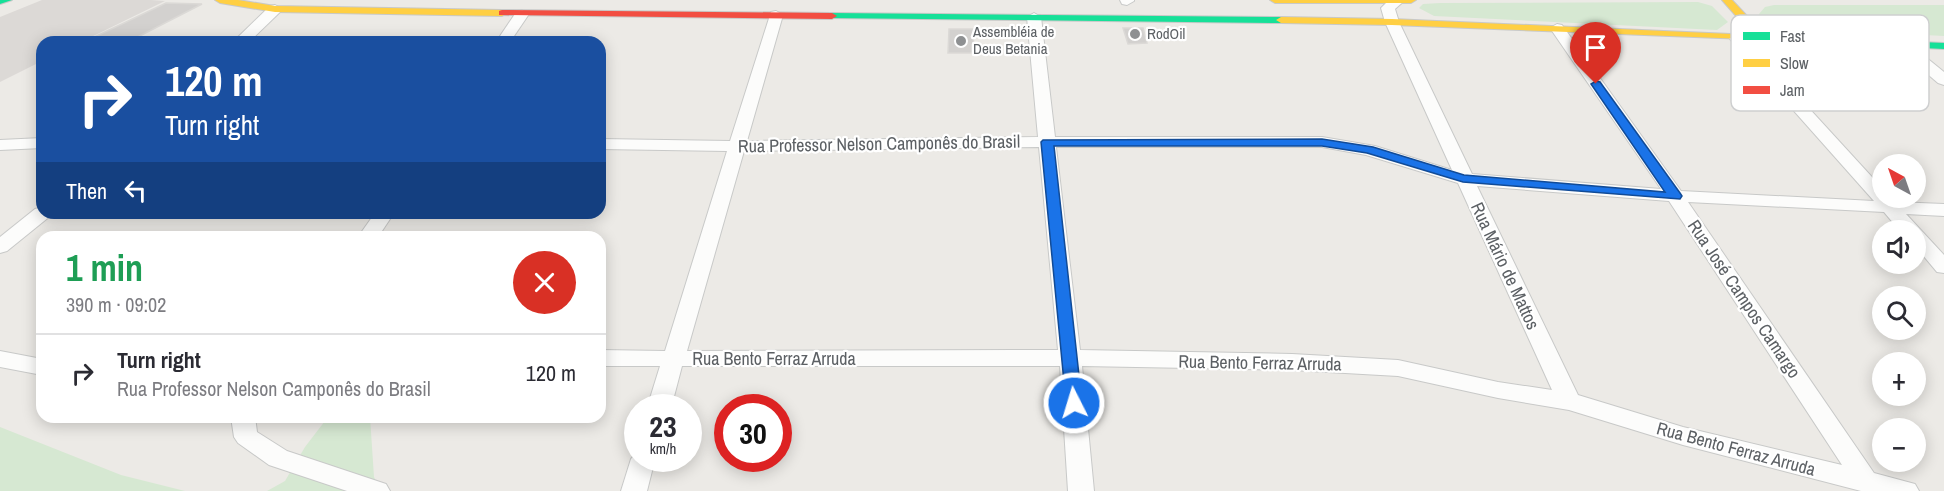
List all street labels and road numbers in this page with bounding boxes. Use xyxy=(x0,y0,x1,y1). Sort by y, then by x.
street label: Rua Professor Nelson Camponês do Brasil xyxy=(738,129,1020,158)
street label: Rua Mário de Mattos xyxy=(1465,198,1546,334)
street label: Rua José Campos Camargo xyxy=(1682,215,1807,383)
street label: Rua Bento Ferraz Arruda xyxy=(692,346,856,371)
street label: Rua Bento Ferraz Arruda xyxy=(1178,349,1342,376)
street label: Rua Bento Ferraz Arruda xyxy=(1654,415,1818,482)

